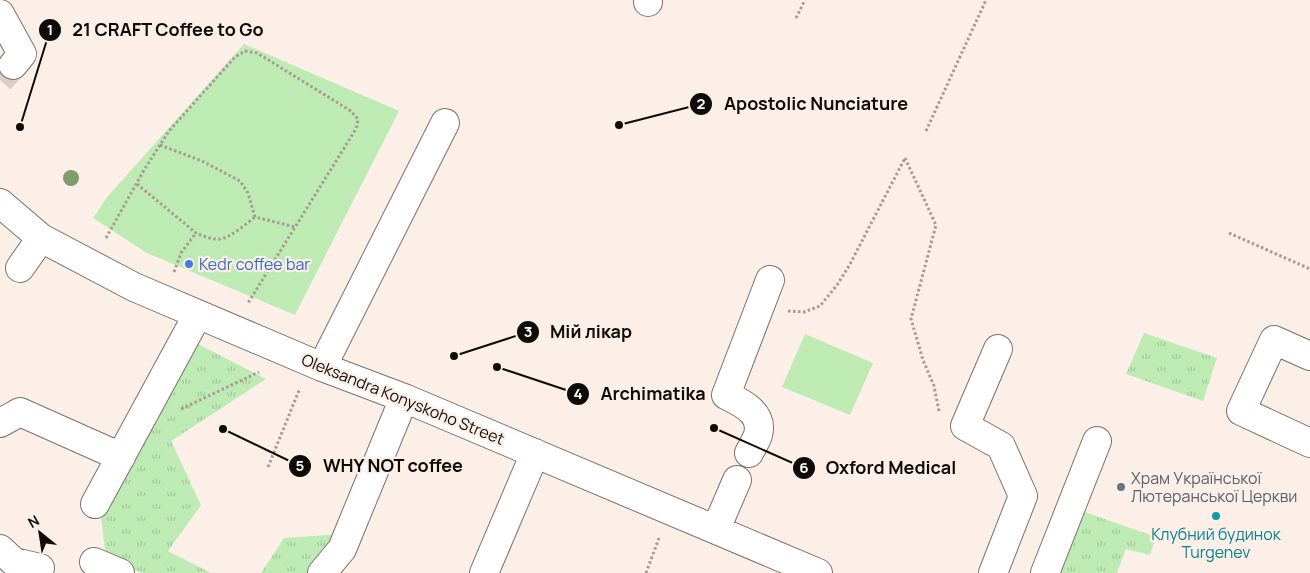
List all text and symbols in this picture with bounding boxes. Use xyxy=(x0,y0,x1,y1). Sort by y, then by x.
callout: 21 CRAFT Coffee to Go xyxy=(37,13,274,46)
text: 21 CRAFT Coffee to Go xyxy=(72,17,264,41)
text: 1 xyxy=(47,19,53,40)
callout: Apostolic Nunciature xyxy=(689,88,918,121)
text: Apostolic Nunciature xyxy=(724,91,908,115)
text: 2 xyxy=(697,93,706,114)
place label: Kedr coffee bar xyxy=(199,253,310,275)
marker: Kedr coffee bar xyxy=(183,258,195,270)
callout: Мій лікар xyxy=(515,315,642,348)
text: Мій лікар xyxy=(550,319,632,343)
text: 3 xyxy=(524,321,532,342)
street label: Oleksandra Konyskoho Street xyxy=(298,348,508,450)
callout: Archimatika xyxy=(566,377,716,410)
text: Archimatika xyxy=(600,381,706,405)
text: 4 xyxy=(573,383,583,404)
callout: WHY NOT coffee xyxy=(287,450,474,483)
callout: Oxford Medical xyxy=(791,451,966,484)
text: WHY NOT coffee xyxy=(323,453,463,477)
text: 5 xyxy=(296,455,305,476)
text: Oxford Medical xyxy=(826,455,956,479)
text: 6 xyxy=(799,457,809,478)
place label: Храм Української Лютеранської Церкви xyxy=(1131,467,1297,507)
marker: Храм Української Лютеранської Церкви xyxy=(1115,481,1127,493)
north arrow xyxy=(15,508,65,558)
marker: Клубний будинок Turgenev xyxy=(1210,510,1222,522)
text: N xyxy=(24,511,42,532)
place label: Клубний будинок Turgenev xyxy=(1151,523,1282,563)

